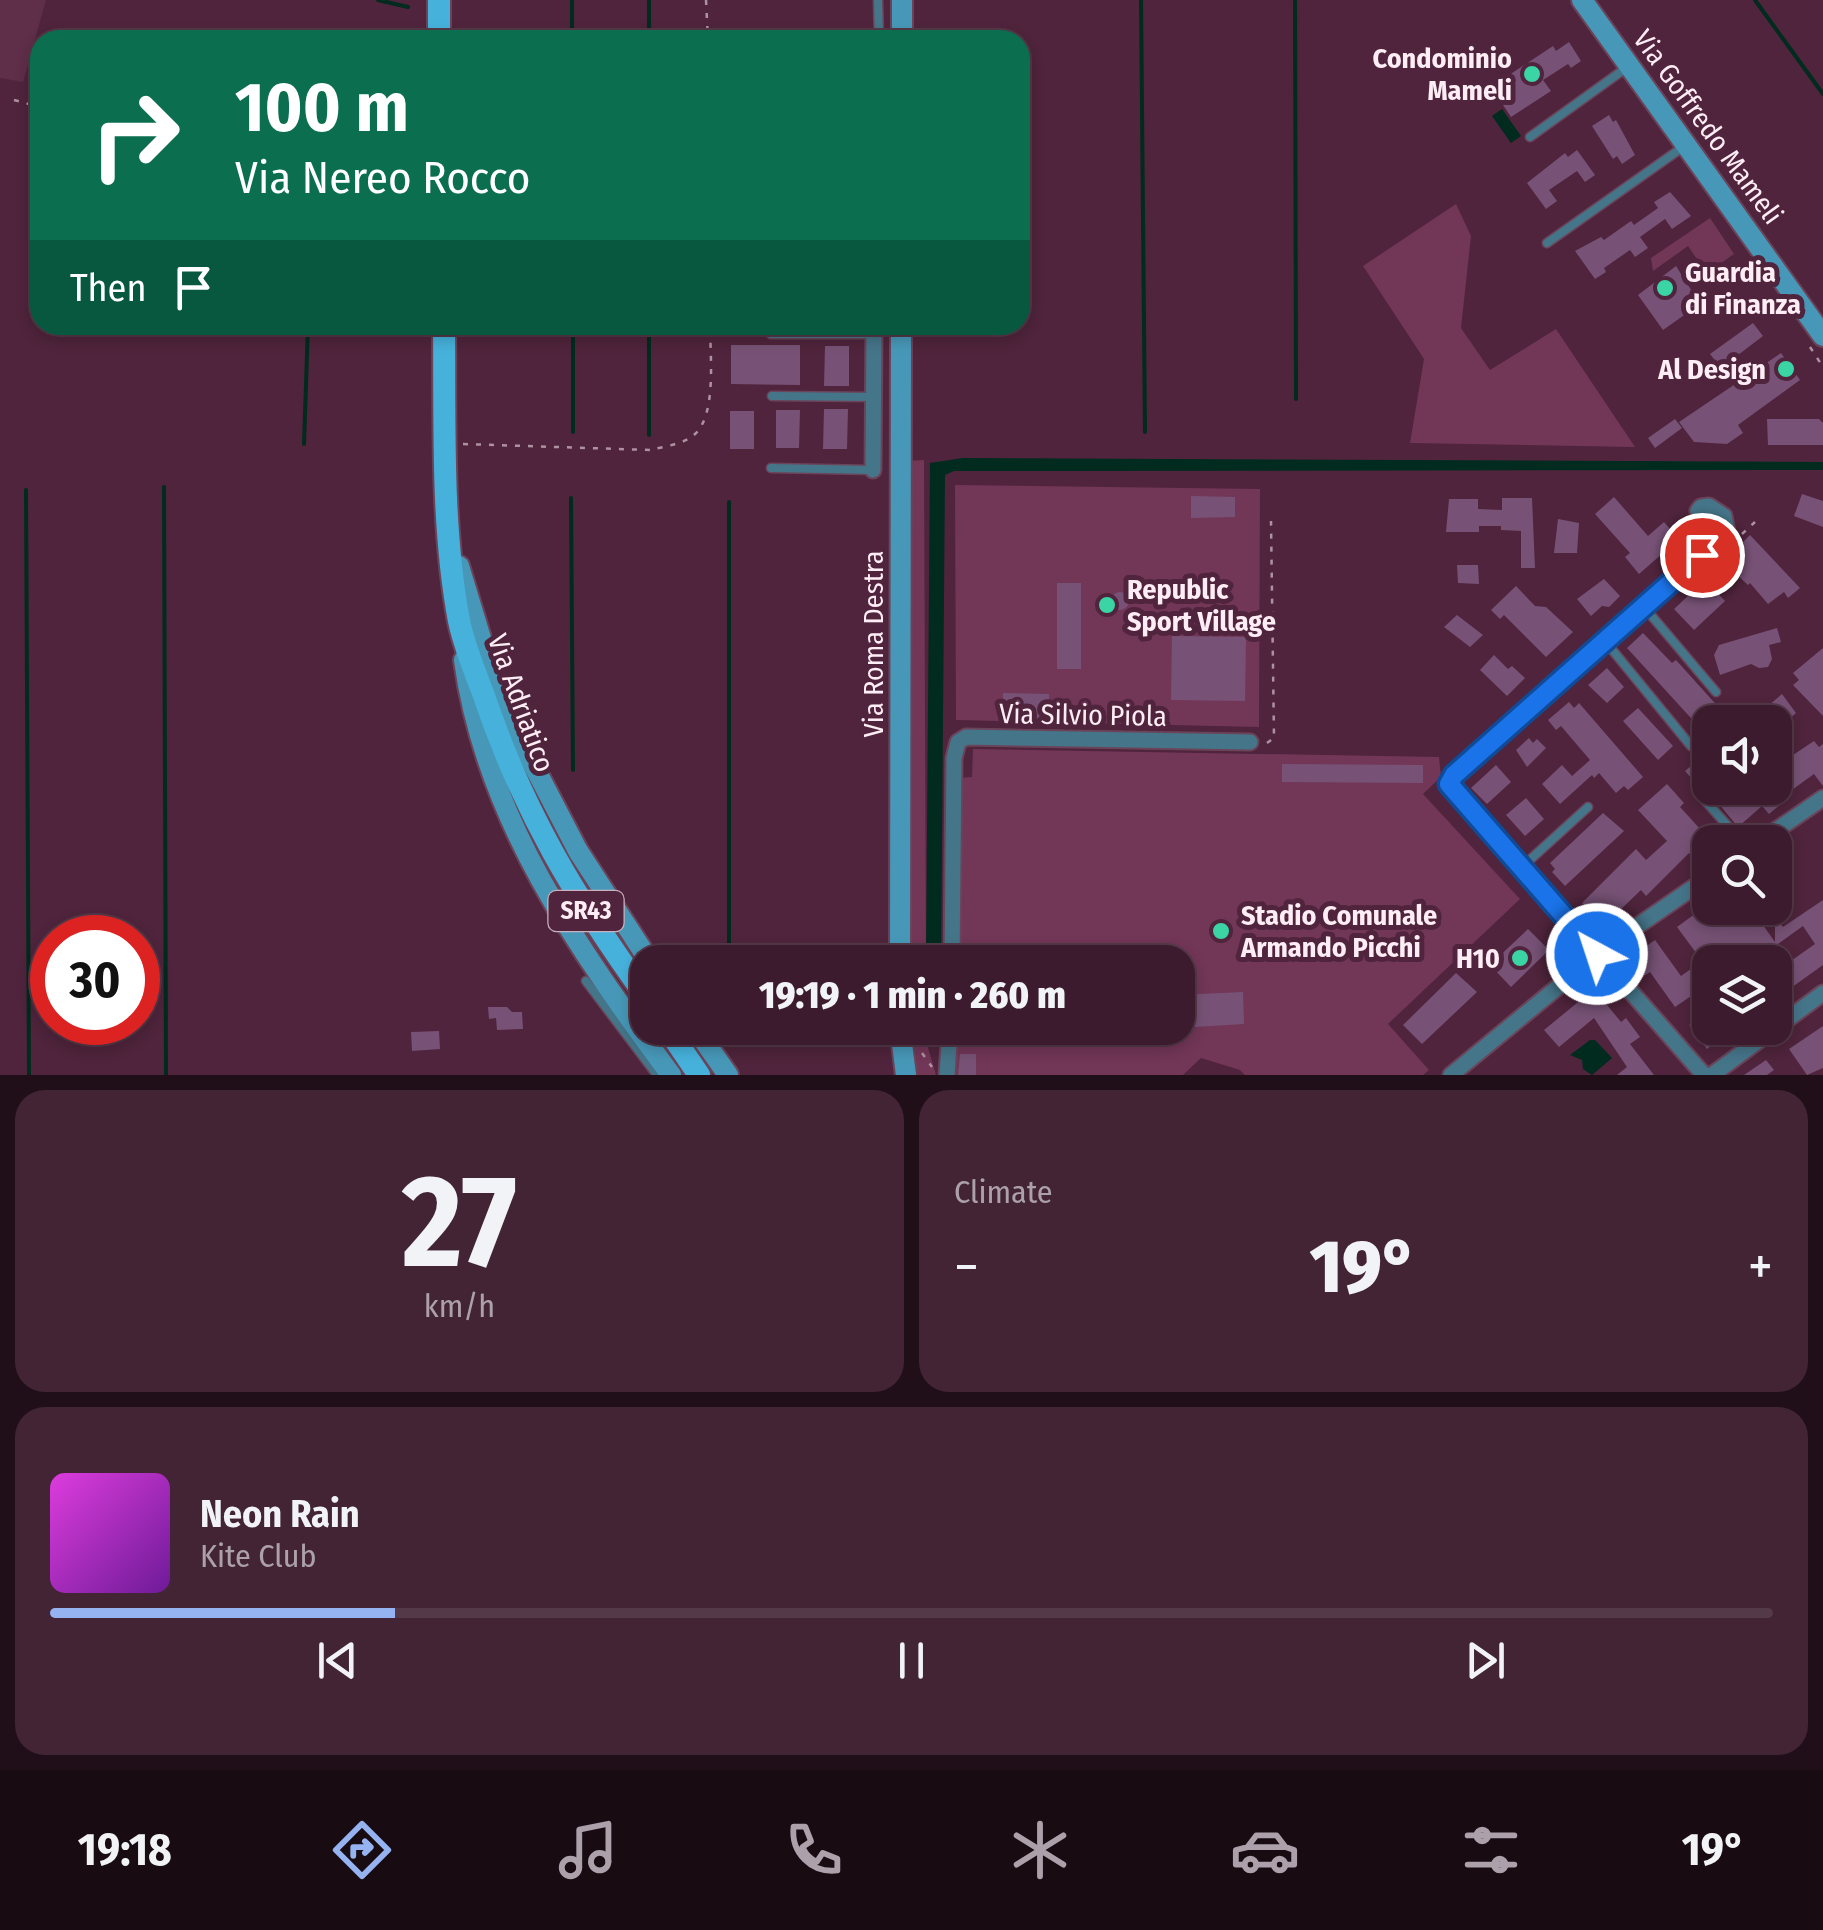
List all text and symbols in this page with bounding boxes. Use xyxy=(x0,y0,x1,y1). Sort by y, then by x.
street label: Via Goffredo Mameli xyxy=(1626,23,1790,231)
place label: Condominio Mameli xyxy=(1373,42,1512,107)
marker: Condominio Mameli xyxy=(1521,63,1543,85)
text: 100 m xyxy=(235,66,409,150)
icon: right xyxy=(70,70,200,200)
text: Via Nereo Rocco xyxy=(235,151,530,205)
place label: Guardia di Finanza xyxy=(1685,256,1801,321)
icon: arrive xyxy=(166,260,221,315)
text: Then xyxy=(70,265,146,311)
marker: Guardia di Finanza xyxy=(1654,277,1676,299)
place label: Al Design xyxy=(1657,353,1766,386)
marker: Al Design xyxy=(1775,358,1797,380)
pin xyxy=(1660,513,1745,598)
icon: arrive xyxy=(1675,528,1730,583)
street label: Via Roma Destra xyxy=(857,551,890,737)
place label: Republic Sport Village xyxy=(1127,573,1276,638)
marker: Republic Sport Village xyxy=(1096,594,1118,616)
street label: Via Adriatico xyxy=(481,630,561,776)
street label: Via Silvio Piola xyxy=(999,697,1167,733)
map controls xyxy=(1692,705,1792,1045)
button: sound xyxy=(1692,705,1792,805)
button: search xyxy=(1692,825,1792,925)
road number: SR43 xyxy=(548,891,624,931)
place label: Stadio Comunale Armando Picchi xyxy=(1240,899,1437,964)
position arrow xyxy=(1545,902,1649,1006)
speed limit sign: 30 xyxy=(30,915,160,1045)
marker: Stadio Comunale Armando Picchi xyxy=(1210,920,1232,942)
place label: H10 xyxy=(1456,942,1500,975)
button: layers xyxy=(1692,945,1792,1045)
marker: H10 xyxy=(1509,947,1531,969)
text: 19:19 · 1 min · 260 m xyxy=(759,972,1066,1018)
text: 27 xyxy=(402,1144,517,1300)
text: Climate xyxy=(954,1173,1053,1211)
text: 19° xyxy=(1310,1222,1417,1312)
text: − xyxy=(954,1234,979,1300)
text: + xyxy=(1748,1234,1773,1300)
text: km/h xyxy=(424,1287,495,1325)
text: Neon Rain xyxy=(200,1491,360,1537)
text: Kite Club xyxy=(200,1537,316,1575)
icon: previous xyxy=(310,1633,365,1688)
icon: pause xyxy=(884,1633,939,1688)
icon: next xyxy=(1458,1633,1513,1688)
icon: directions xyxy=(327,1815,397,1885)
icon: music xyxy=(553,1815,623,1885)
icon: phone xyxy=(779,1815,849,1885)
icon: climate xyxy=(1005,1815,1075,1885)
icon: car xyxy=(1230,1815,1300,1885)
icon: filters xyxy=(1456,1815,1526,1885)
text: 19:18 xyxy=(78,1823,172,1877)
text: 19° xyxy=(1682,1823,1745,1877)

